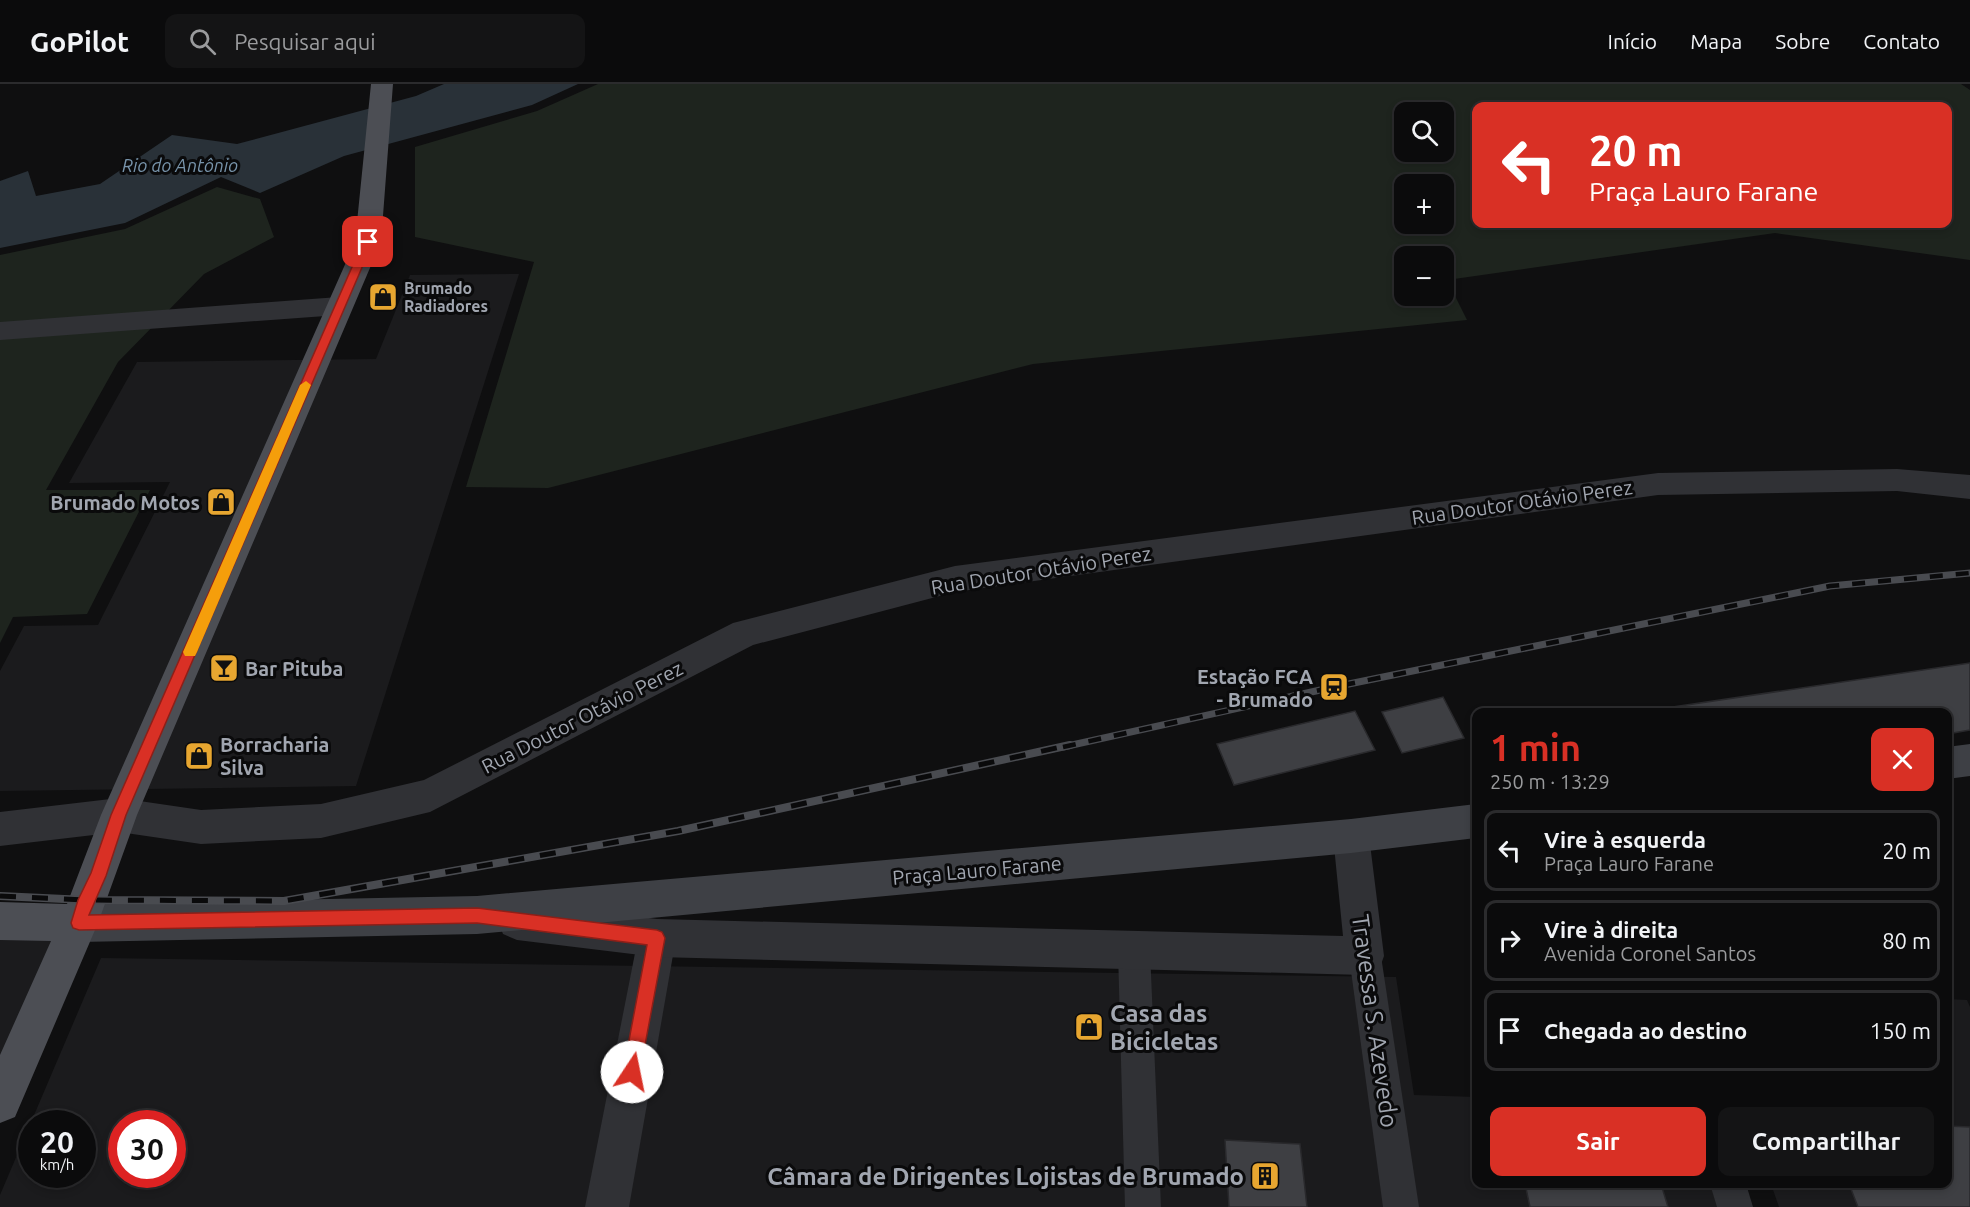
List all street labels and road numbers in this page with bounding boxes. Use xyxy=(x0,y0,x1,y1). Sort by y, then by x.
street label: Rua Doutor Otávio Perez xyxy=(1410,475,1634,529)
street label: Rua Doutor Otávio Perez xyxy=(929,541,1153,599)
street label: Rua Doutor Otávio Perez xyxy=(478,656,686,778)
street label: Praça Lauro Farane xyxy=(891,851,1063,889)
street label: Travessa S. Azevedo xyxy=(1347,913,1403,1129)

